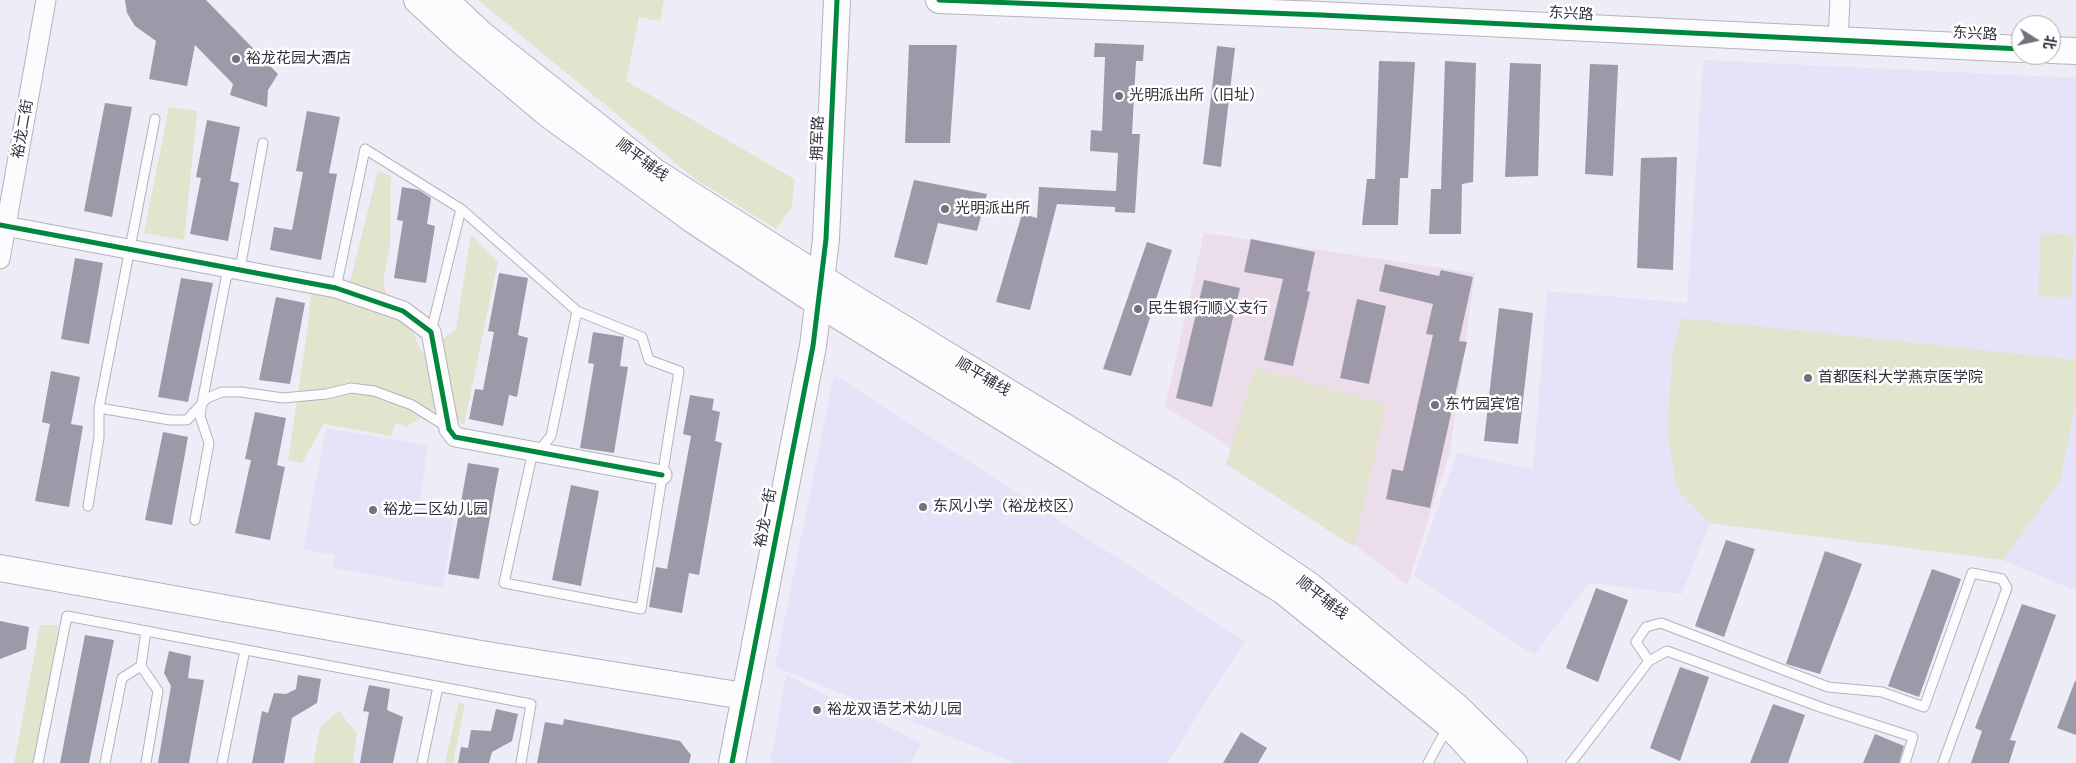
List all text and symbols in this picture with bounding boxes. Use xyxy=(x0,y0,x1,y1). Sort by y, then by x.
street label: 东兴路 xyxy=(1548,4,1594,24)
north arrow xyxy=(2011,15,2061,65)
street label: 东兴路 xyxy=(1952,24,1998,44)
text: 北 xyxy=(2040,34,2060,51)
place label: 裕龙花园大酒店 xyxy=(246,50,351,68)
marker: 裕龙花园大酒店 xyxy=(230,53,242,65)
place label: 光明派出所（旧址） xyxy=(1129,87,1264,105)
marker: 光明派出所（旧址） xyxy=(1113,90,1125,102)
street label: 裕龙二街 xyxy=(9,98,37,160)
street label: 拥军路 xyxy=(808,115,828,161)
street label: 顺平辅线 xyxy=(613,135,671,185)
place label: 光明派出所 xyxy=(955,200,1030,218)
marker: 光明派出所 xyxy=(939,203,951,215)
place label: 民生银行顺义支行 xyxy=(1148,300,1268,318)
marker: 民生银行顺义支行 xyxy=(1132,303,1144,315)
street label: 顺平辅线 xyxy=(953,354,1013,400)
place label: 首都医科大学燕京医学院 xyxy=(1818,369,1983,387)
marker: 首都医科大学燕京医学院 xyxy=(1802,372,1814,384)
place label: 东竹园宾馆 xyxy=(1445,396,1520,414)
marker: 东竹园宾馆 xyxy=(1429,399,1441,411)
street label: 裕龙一街 xyxy=(751,487,781,549)
place label: 东风小学（裕龙校区） xyxy=(933,498,1083,516)
place label: 裕龙二区幼儿园 xyxy=(383,501,488,519)
marker: 东风小学（裕龙校区） xyxy=(917,501,929,513)
marker: 裕龙二区幼儿园 xyxy=(367,504,379,516)
street label: 顺平辅线 xyxy=(1293,572,1351,624)
place label: 裕龙双语艺术幼儿园 xyxy=(827,701,962,719)
marker: 裕龙双语艺术幼儿园 xyxy=(811,704,823,716)

